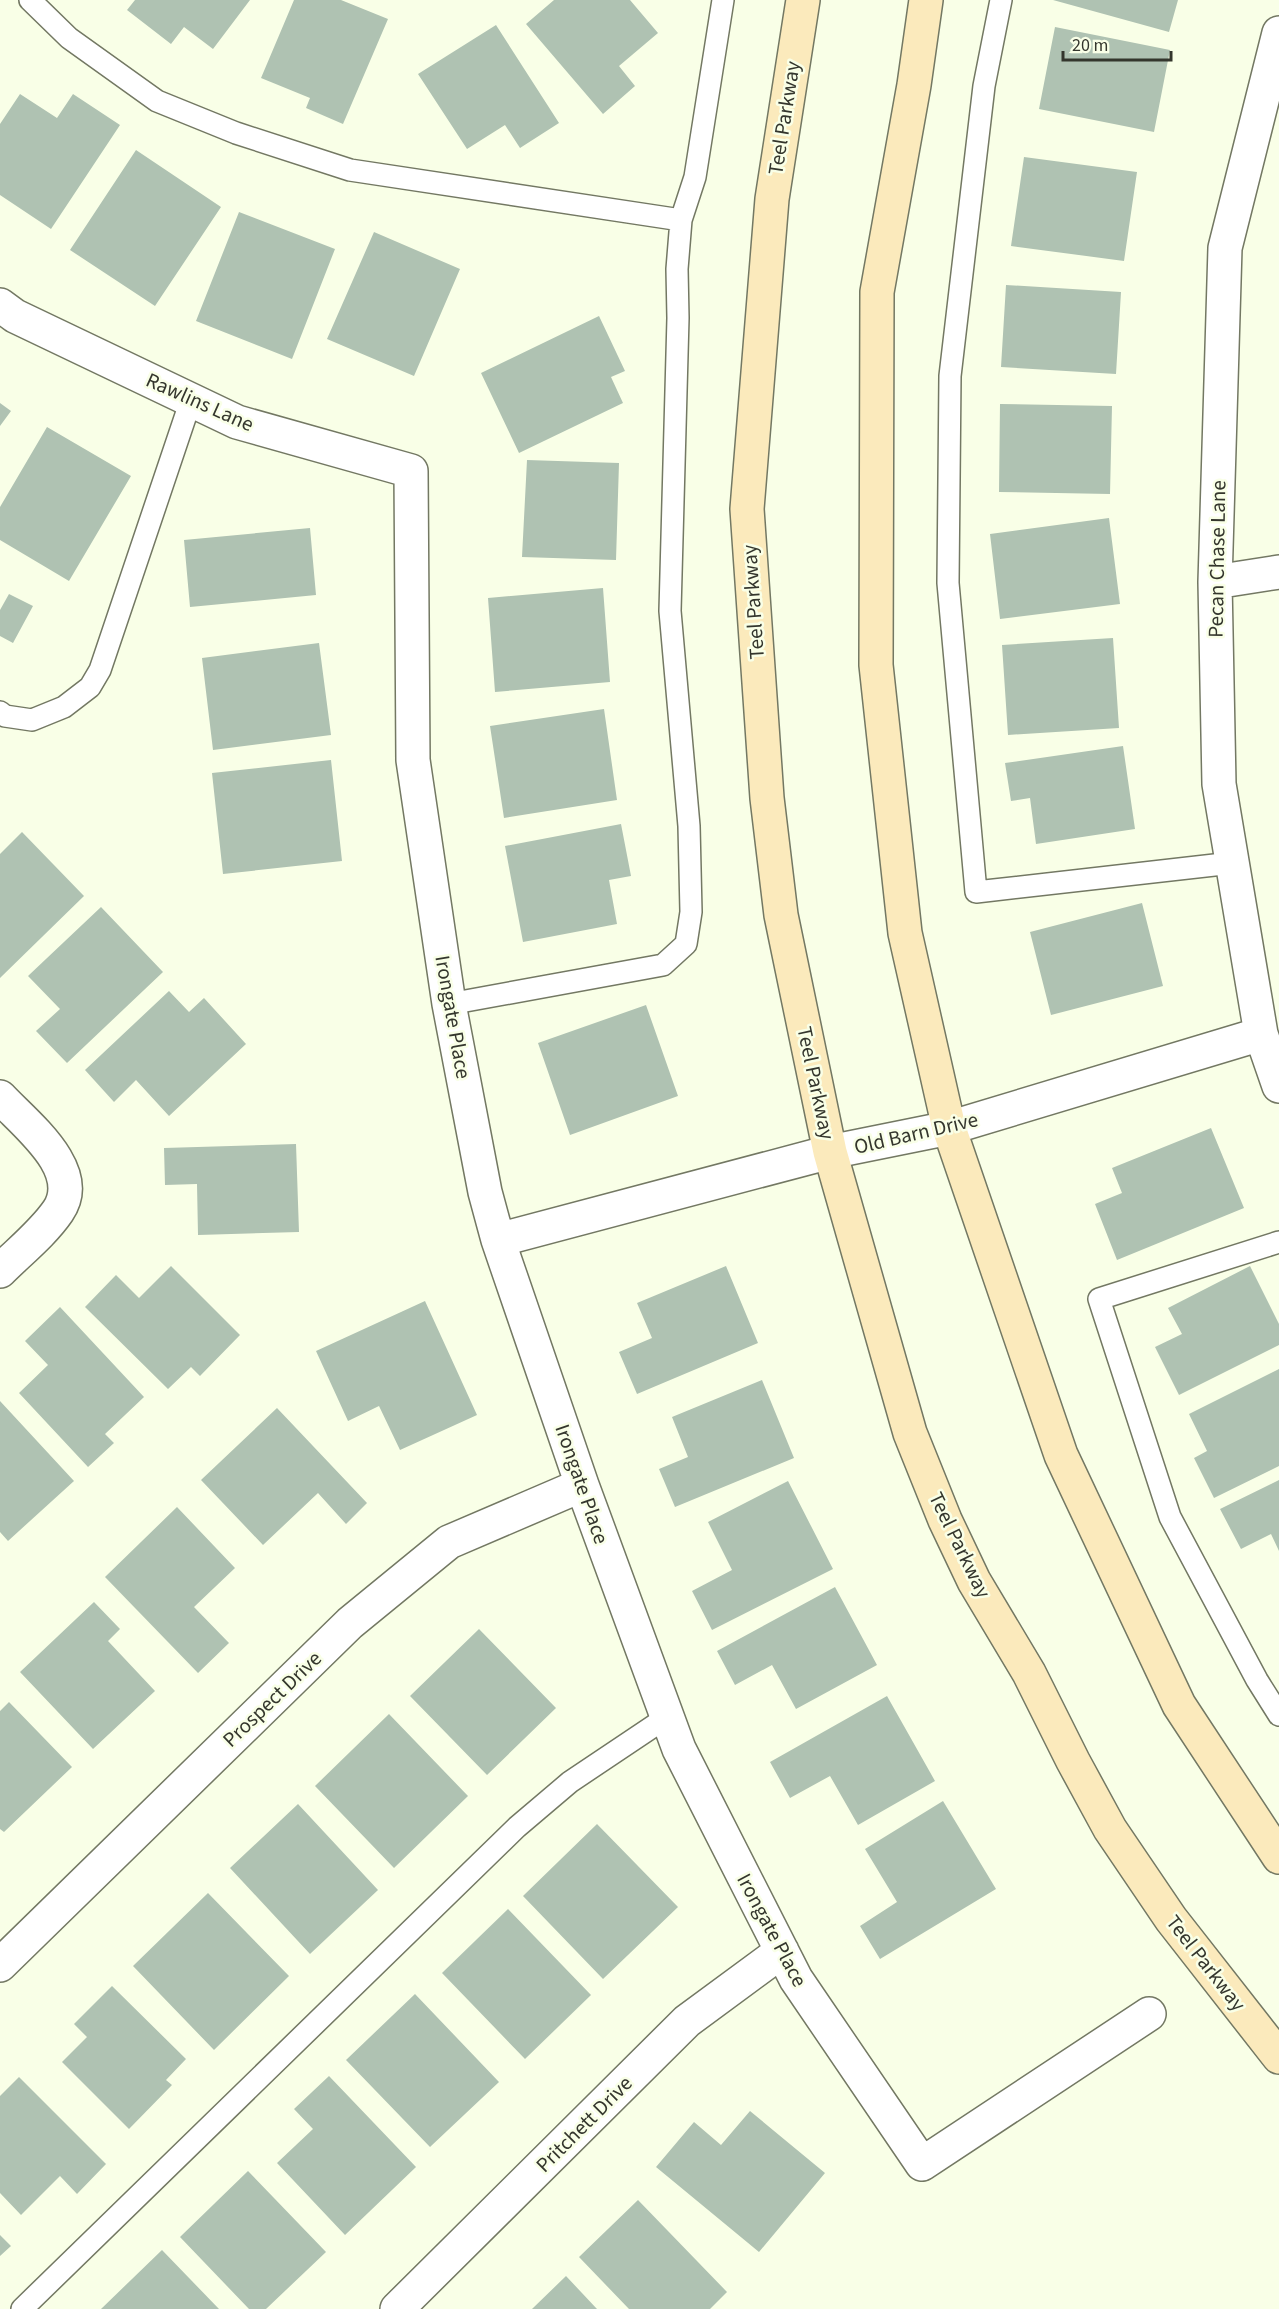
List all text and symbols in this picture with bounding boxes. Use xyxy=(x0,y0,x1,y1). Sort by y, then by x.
scale bar xyxy=(1063,24,1171,62)
text: 20 m xyxy=(1072,33,1108,58)
street label: Teel Parkway xyxy=(760,59,808,177)
street label: Rawlins Lane xyxy=(141,365,259,439)
street label: Pecan Chase Lane xyxy=(1201,480,1233,638)
street label: Teel Parkway xyxy=(734,544,772,660)
street label: Irongate Place xyxy=(427,953,479,1081)
street label: Teel Parkway xyxy=(789,1024,843,1142)
street label: Old Barn Drive xyxy=(851,1104,981,1162)
street label: Irongate Place xyxy=(547,1420,617,1548)
street label: Teel Parkway xyxy=(921,1487,999,1603)
street label: Prospect Drive xyxy=(216,1644,328,1754)
street label: Irongate Place xyxy=(729,1868,815,1992)
street label: Teel Parkway xyxy=(1159,1909,1253,2018)
street label: Pritchett Drive xyxy=(529,2069,639,2179)

